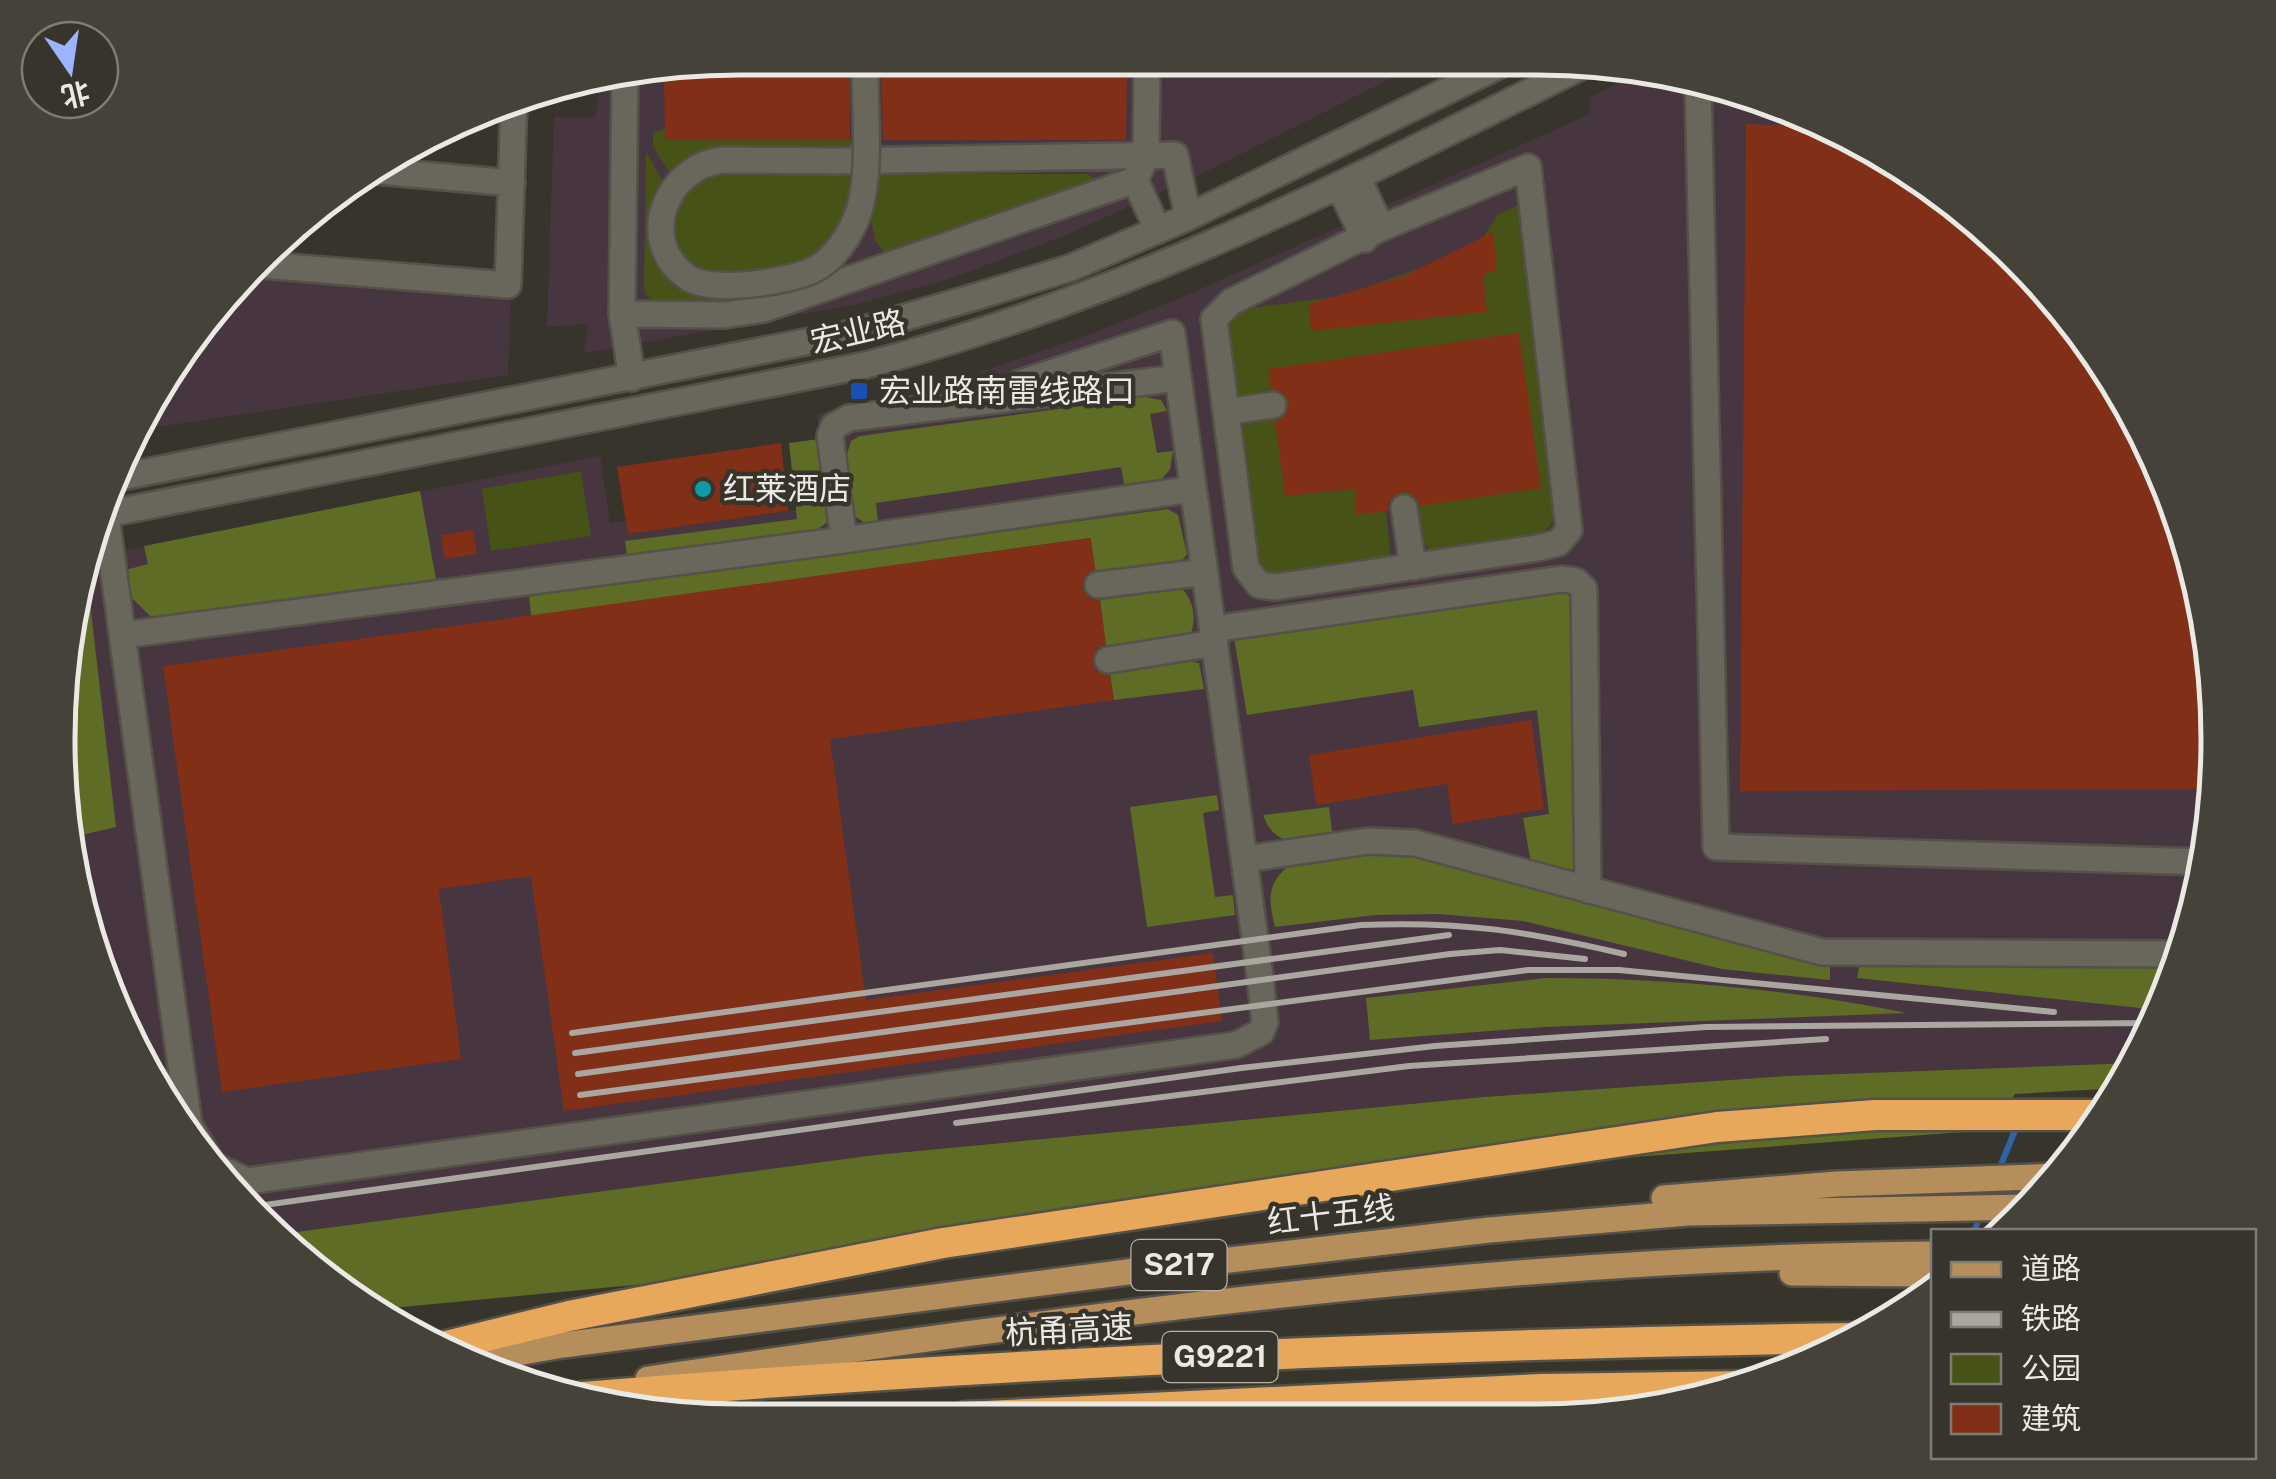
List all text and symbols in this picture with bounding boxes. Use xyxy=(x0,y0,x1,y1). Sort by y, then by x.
north arrow xyxy=(20,20,120,120)
text: 北 xyxy=(58,76,93,114)
street label: 宏业路 xyxy=(807,303,909,360)
place label: 宏业路南雷线路口 xyxy=(879,372,1135,409)
marker: 宏业路南雷线路口 xyxy=(848,380,870,402)
place label: 红莱酒店 xyxy=(723,470,851,507)
marker: 红莱酒店 xyxy=(692,478,714,500)
street label: 红十五线 xyxy=(1265,1188,1397,1241)
legend xyxy=(1931,1229,2256,1459)
road number: S217 xyxy=(1132,1240,1226,1290)
text: 道路 xyxy=(2021,1250,2081,1286)
text: 铁路 xyxy=(2021,1300,2081,1336)
street label: 杭甬高速 xyxy=(1004,1308,1134,1351)
road number: G9221 xyxy=(1162,1332,1278,1382)
text: 公园 xyxy=(2021,1350,2081,1386)
text: 建筑 xyxy=(2021,1400,2081,1436)

